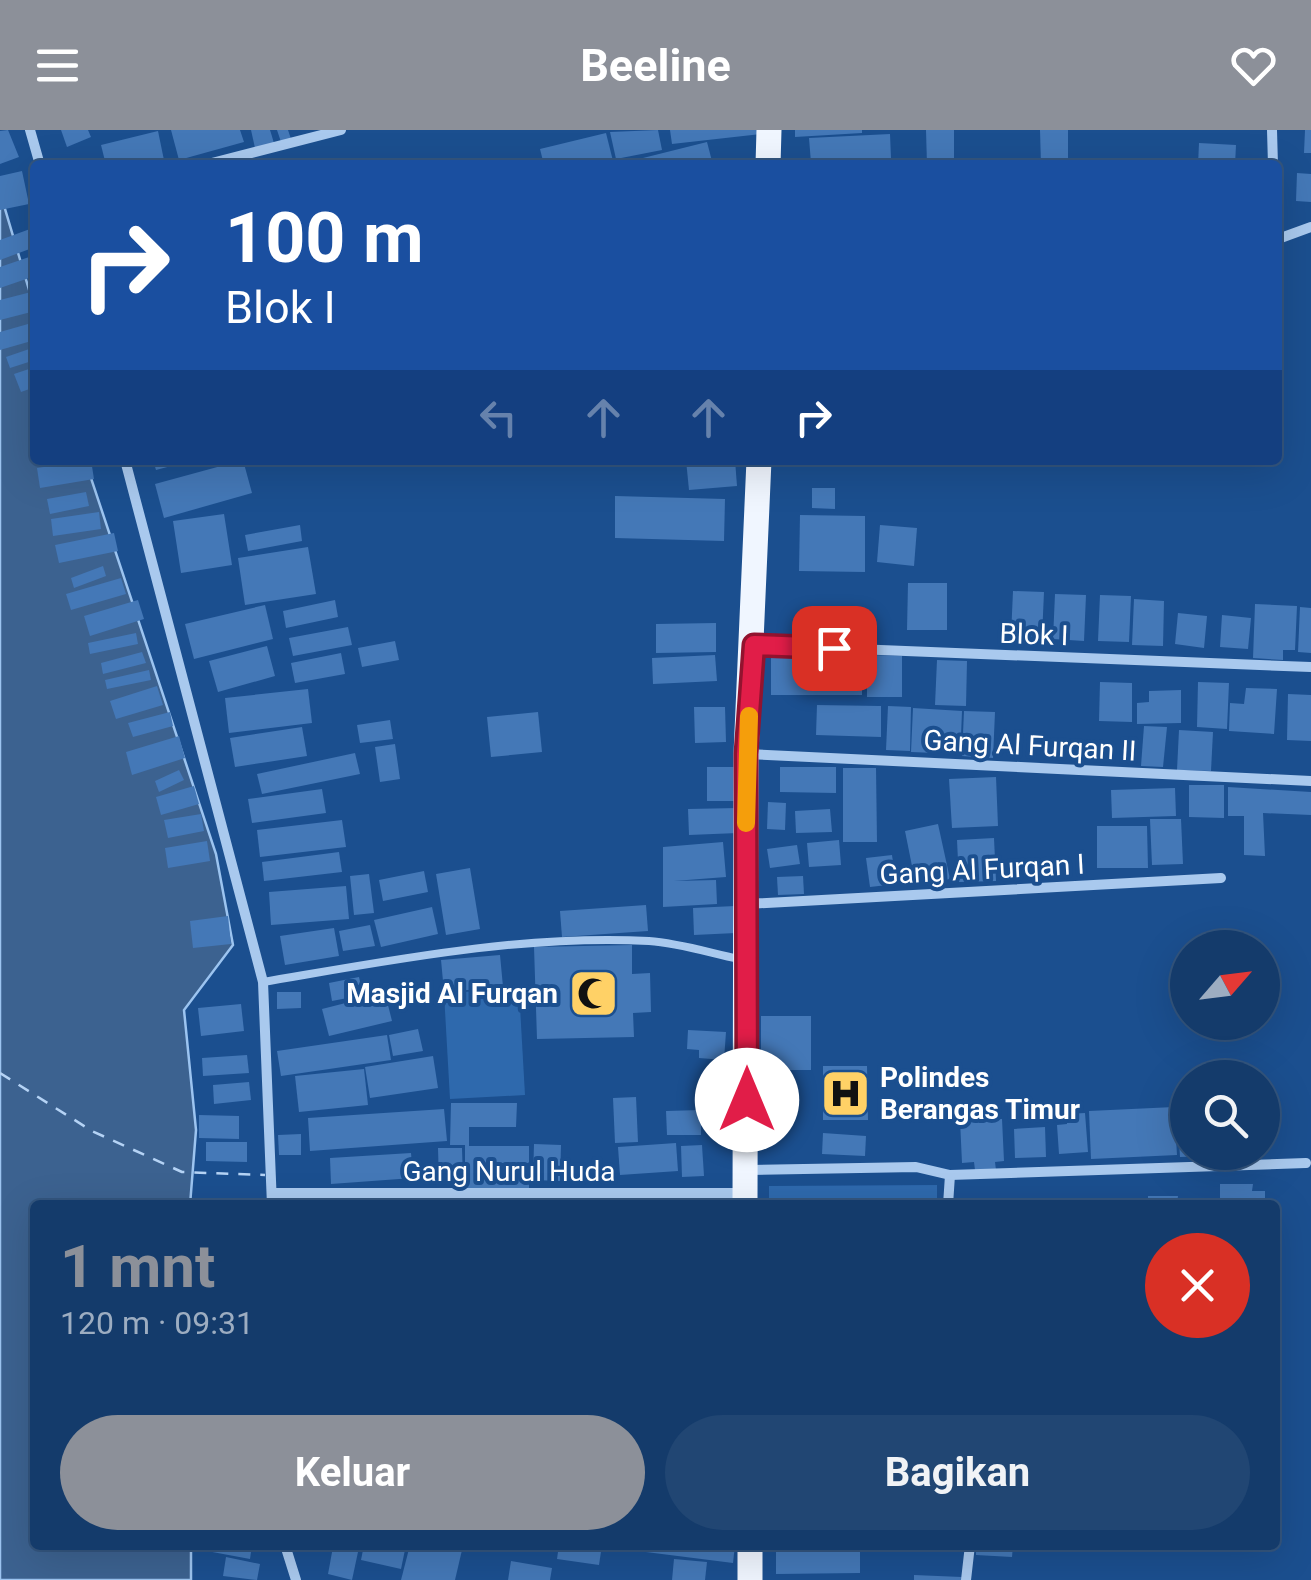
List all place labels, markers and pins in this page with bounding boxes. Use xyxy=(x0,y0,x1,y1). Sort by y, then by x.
pin xyxy=(792,606,877,691)
mosque icon: Masjid Al Furqan xyxy=(567,967,619,1019)
place label: Masjid Al Furqan xyxy=(346,977,558,1010)
place label: Polindes Berangas Timur xyxy=(880,1061,1080,1126)
hospital icon: Polindes Berangas Timur xyxy=(819,1067,871,1119)

